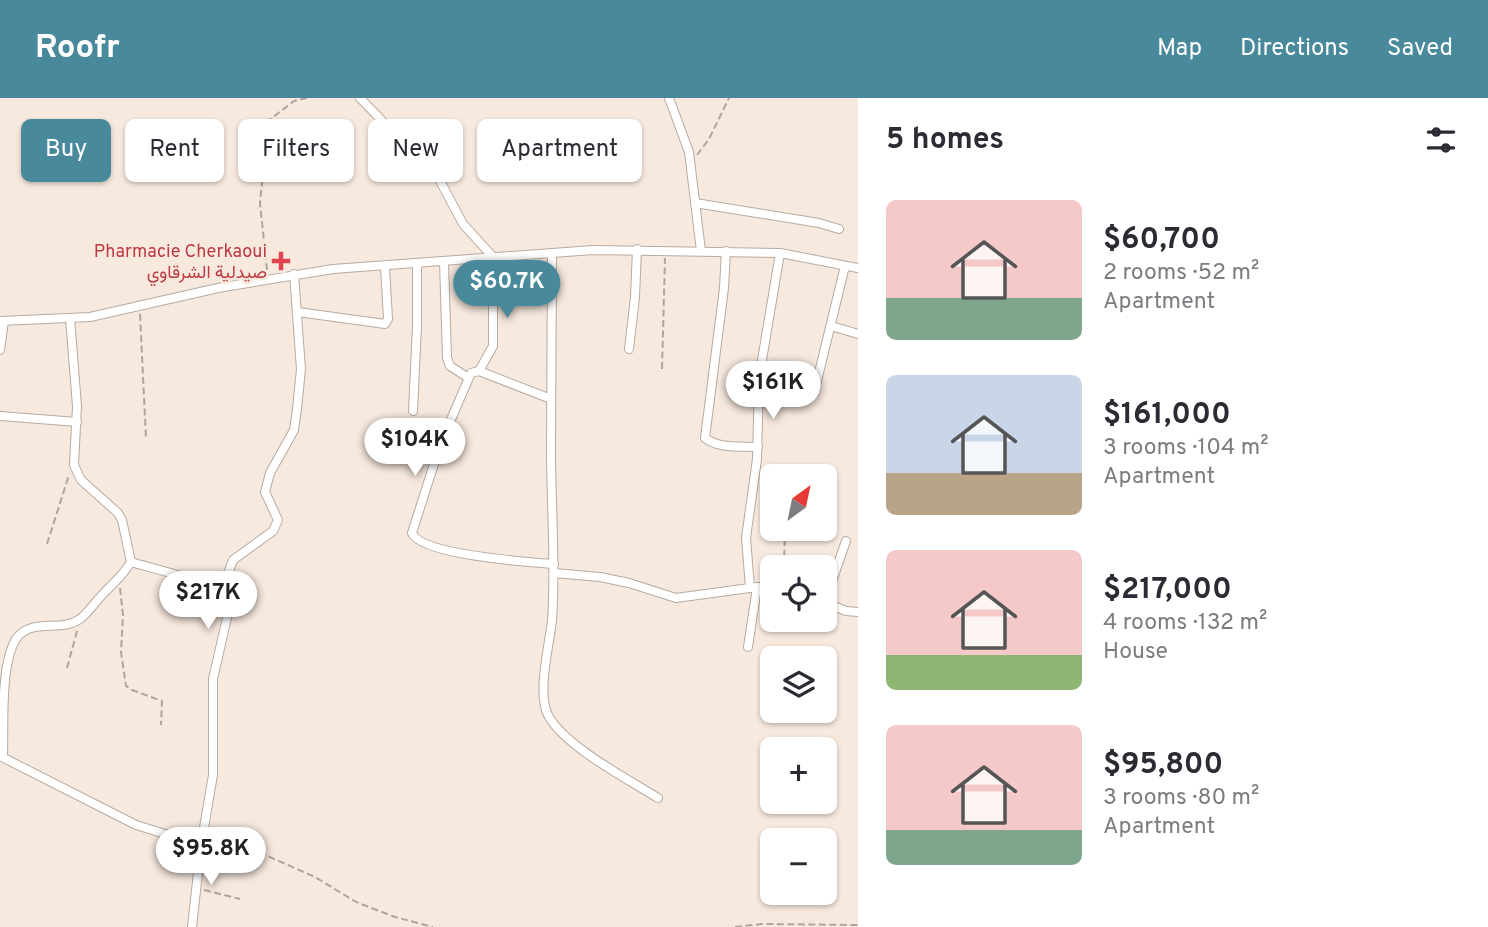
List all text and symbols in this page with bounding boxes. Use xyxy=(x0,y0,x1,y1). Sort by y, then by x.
text: Roofr xyxy=(35,28,120,70)
text: Map xyxy=(1157,34,1202,64)
text: Directions xyxy=(1240,34,1349,64)
text: Saved xyxy=(1387,34,1453,64)
chip: Buy xyxy=(21,119,111,182)
chip: Rent xyxy=(125,119,224,182)
chip: Filters xyxy=(238,119,354,182)
chip: New xyxy=(368,119,463,182)
chip: Apartment xyxy=(477,119,642,182)
icon: filters xyxy=(1422,121,1460,159)
text: 5 homes xyxy=(886,122,1004,159)
text: $60,700 xyxy=(1103,222,1220,259)
icon: home xyxy=(942,228,1026,312)
place label: Pharmacie Cherkaoui صيدلية الشرقاوي xyxy=(94,241,267,287)
marker: Pharmacie Cherkaoui صيدلية الشرقاوي xyxy=(273,253,289,269)
text: 2 rooms · 52 m² xyxy=(1103,259,1259,288)
pin: $60.7K xyxy=(450,260,564,320)
text: $60.7K xyxy=(469,268,545,297)
text: Apartment xyxy=(1103,288,1215,317)
pin: $161K xyxy=(724,362,822,421)
text: $161K xyxy=(742,369,804,398)
text: $161,000 xyxy=(1103,397,1231,434)
icon: home xyxy=(942,403,1026,487)
pin: $104K xyxy=(366,418,464,478)
text: $104K xyxy=(380,426,450,455)
text: 3 rooms · 104 m² xyxy=(1103,434,1268,463)
text: Apartment xyxy=(1103,463,1215,492)
north arrow xyxy=(760,464,836,541)
map controls xyxy=(760,464,837,905)
button: locate xyxy=(760,555,837,632)
pin: $217K xyxy=(159,572,257,631)
text: $217,000 xyxy=(1103,572,1232,609)
icon: home xyxy=(942,578,1026,662)
text: $217K xyxy=(175,579,241,608)
text: 4 rooms · 132 m² xyxy=(1103,609,1267,638)
text: House xyxy=(1103,638,1168,667)
button: layers xyxy=(760,646,837,723)
button: + xyxy=(760,737,837,814)
text: $95,800 xyxy=(1103,747,1223,784)
icon: home xyxy=(942,753,1026,837)
text: 3 rooms · 80 m² xyxy=(1103,784,1259,813)
text: Apartment xyxy=(1103,813,1215,842)
pin: $95.8K xyxy=(154,828,268,887)
button: − xyxy=(760,828,837,905)
text: $95.8K xyxy=(172,835,250,864)

